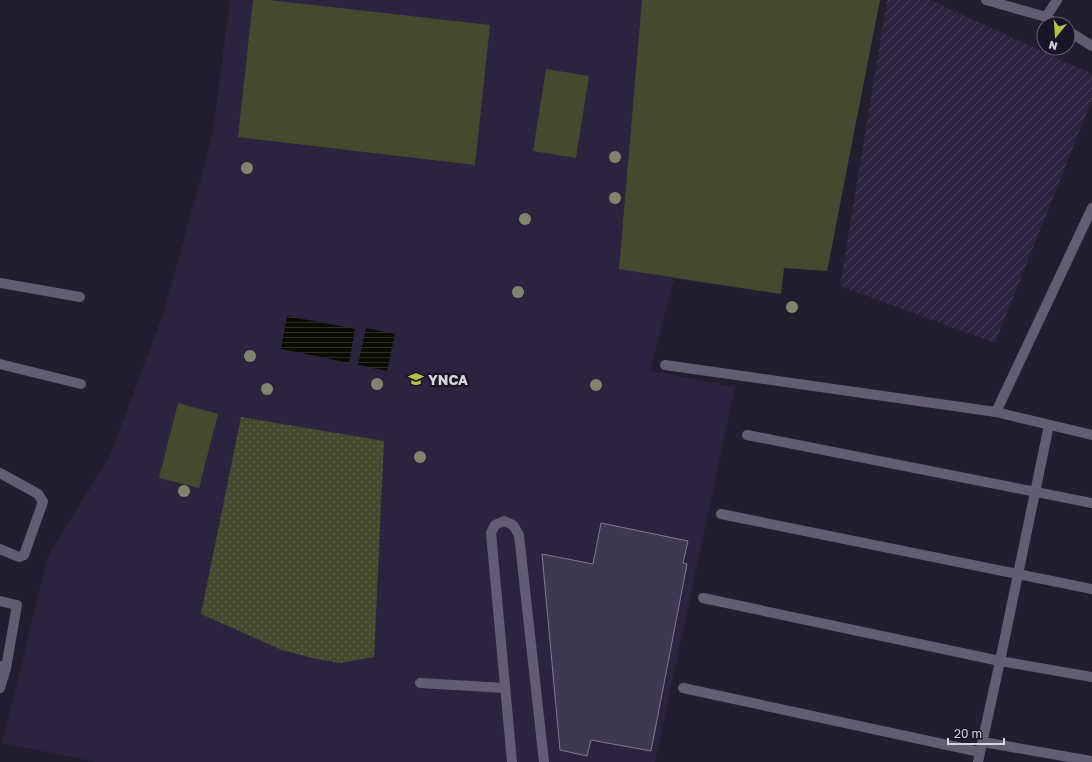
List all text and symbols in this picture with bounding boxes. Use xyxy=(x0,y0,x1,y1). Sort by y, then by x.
north arrow xyxy=(1036,16,1076,56)
text: N xyxy=(1047,39,1059,53)
school or university icon: YNCA xyxy=(407,370,425,388)
place label: YNCA xyxy=(428,371,468,388)
scale bar xyxy=(948,720,1004,746)
text: 20 m xyxy=(954,726,982,741)

